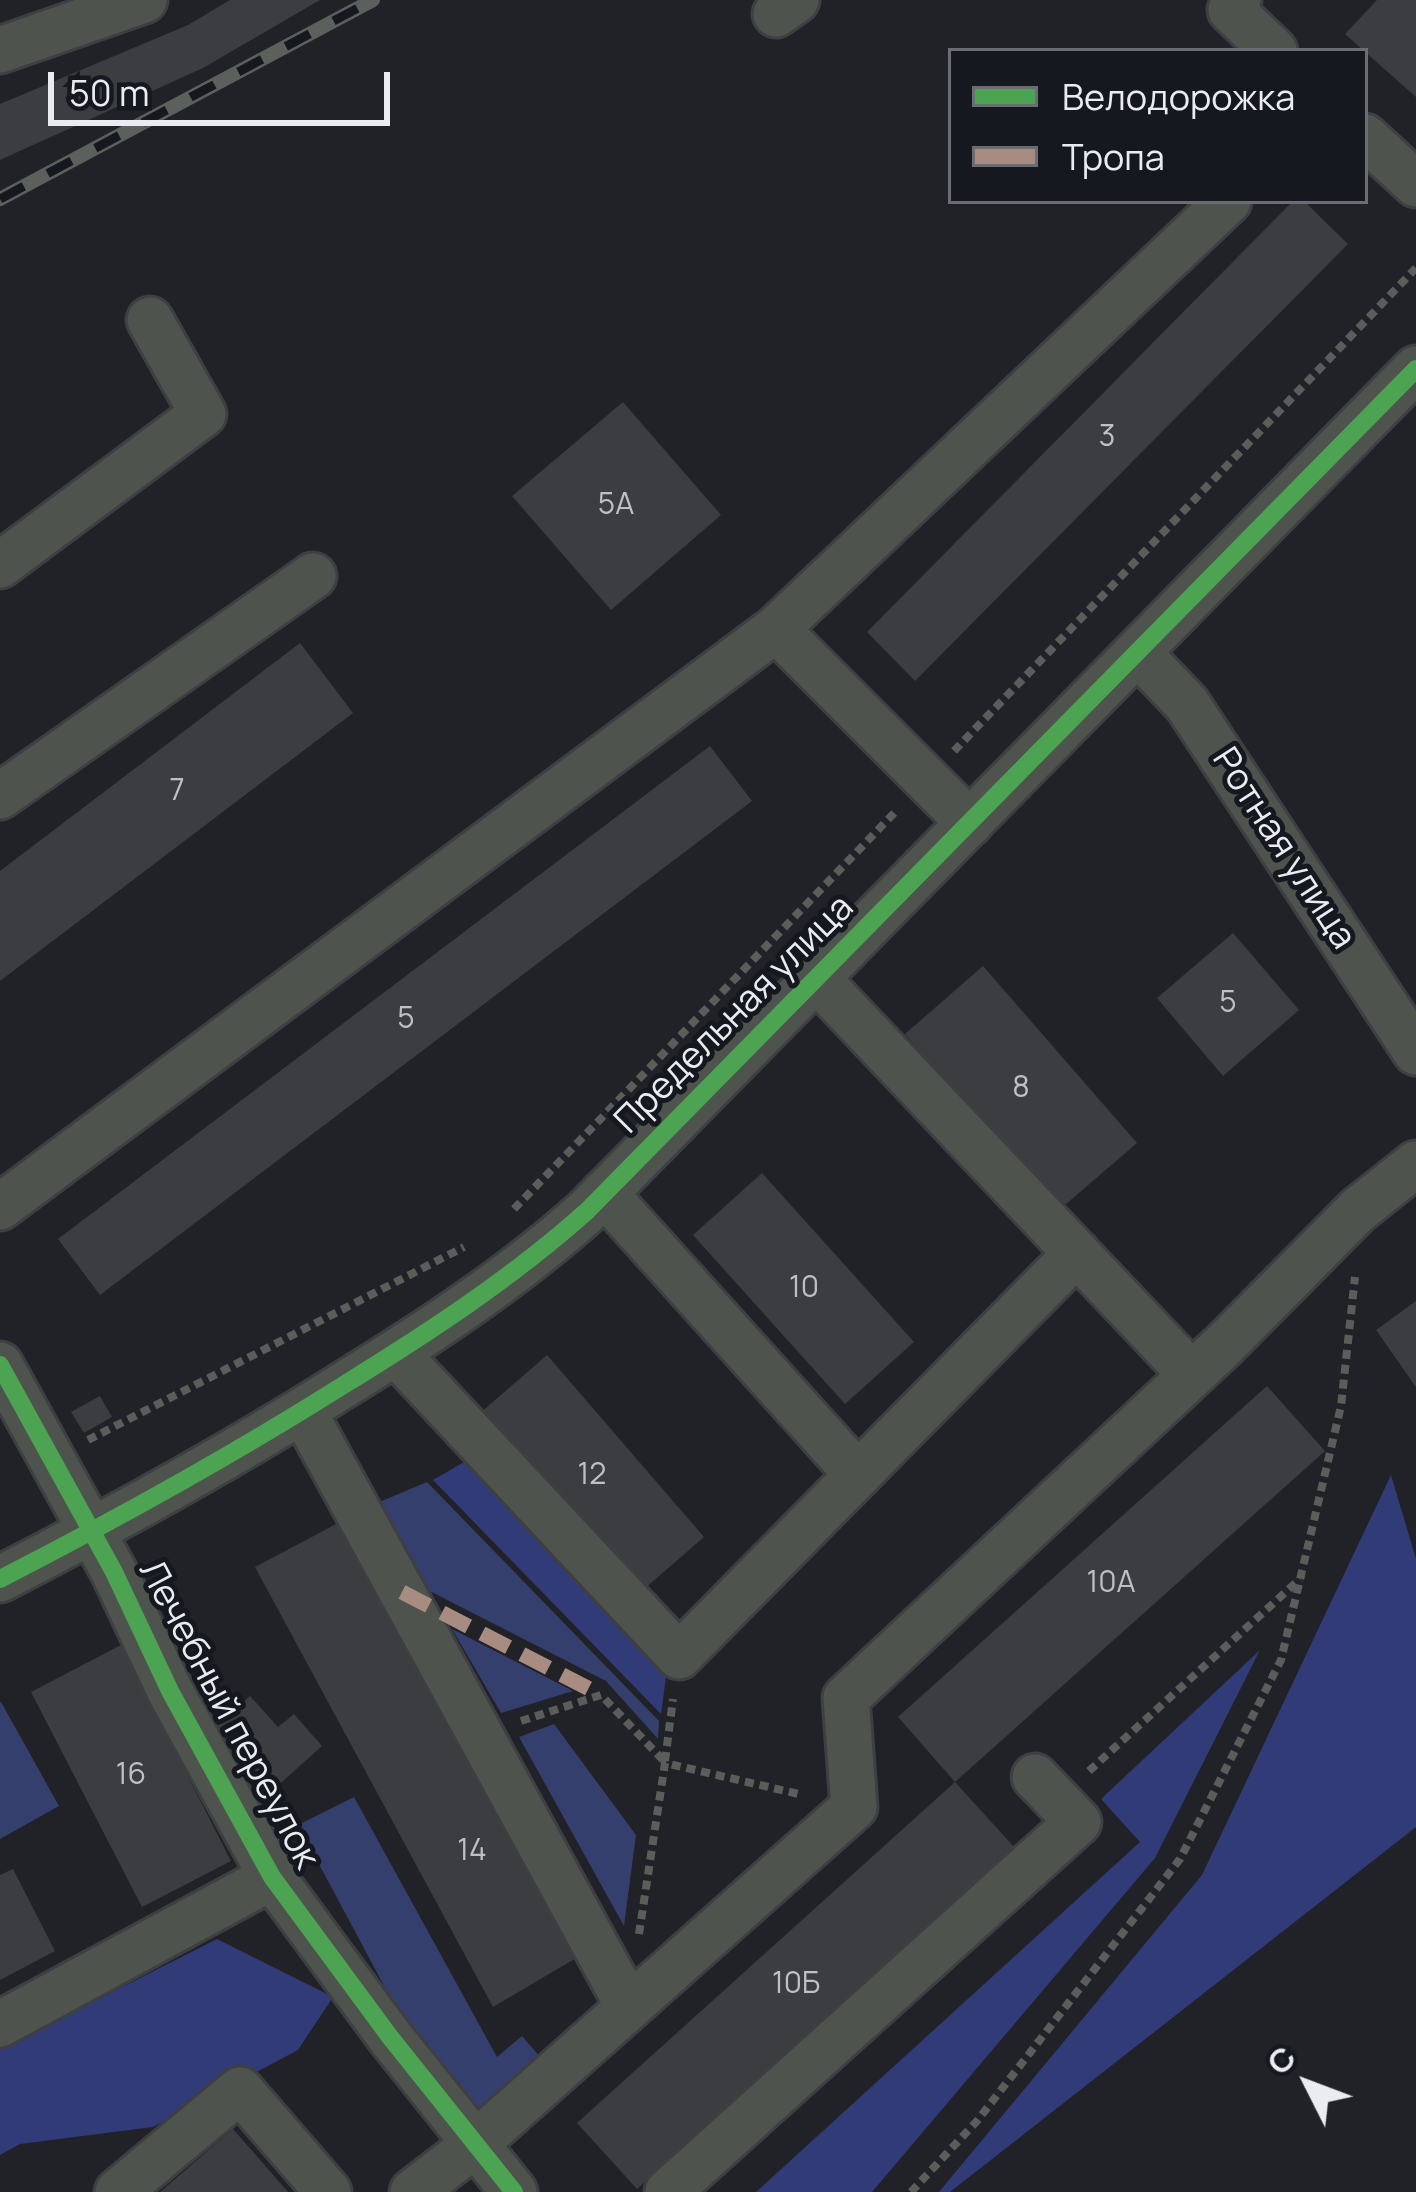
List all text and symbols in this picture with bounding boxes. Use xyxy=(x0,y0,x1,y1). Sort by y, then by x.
scale bar xyxy=(54,48,396,122)
legend xyxy=(948,48,1368,204)
text: 50 m xyxy=(69,68,149,117)
text: Велодорожка xyxy=(1062,72,1295,121)
text: Тропа xyxy=(1062,132,1165,181)
house number: 3 xyxy=(1099,420,1115,456)
house number: 5А xyxy=(598,488,634,524)
street label: Ротная улица xyxy=(1202,740,1364,958)
house number: 7 xyxy=(169,774,185,810)
street label: Предельная улица xyxy=(607,887,863,1143)
house number: 5 xyxy=(1219,986,1237,1022)
house number: 5 xyxy=(397,1002,415,1038)
house number: 8 xyxy=(1012,1071,1030,1107)
house number: 10 xyxy=(789,1271,819,1307)
house number: 12 xyxy=(578,1458,606,1494)
street label: Лечебный переулок xyxy=(129,1554,327,1876)
house number: 10А xyxy=(1086,1566,1136,1602)
house number: 16 xyxy=(116,1758,146,1794)
house number: 14 xyxy=(457,1834,487,1870)
house number: 10Б xyxy=(772,1967,820,2003)
north arrow xyxy=(1248,2024,1368,2144)
text: С xyxy=(1256,2035,1306,2084)

